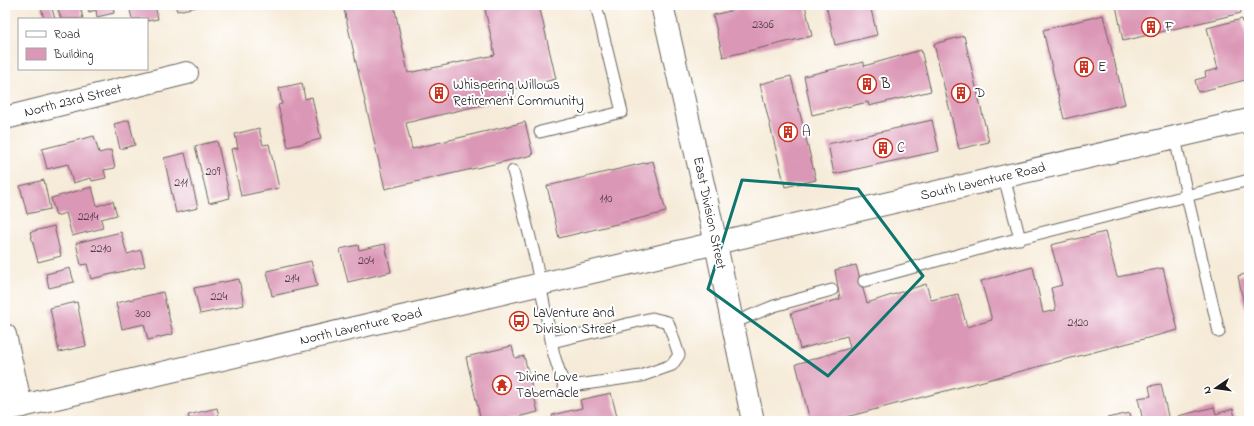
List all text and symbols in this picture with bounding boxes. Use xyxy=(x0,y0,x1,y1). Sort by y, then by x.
house number: 2306 xyxy=(752,16,774,34)
building icon: F xyxy=(1140,16,1162,38)
place label: F xyxy=(1164,17,1174,38)
legend xyxy=(18,18,148,70)
text: Road xyxy=(54,26,80,44)
text: Building xyxy=(53,46,93,65)
building icon: E xyxy=(1073,56,1095,78)
place label: E xyxy=(1098,57,1106,78)
building icon: B xyxy=(856,73,878,95)
place label: B xyxy=(880,74,890,95)
place label: Whispering Willows Retirement Community xyxy=(453,75,584,113)
street label: North 23rd Street xyxy=(22,79,124,123)
building icon: Whispering Willows Retirement Community xyxy=(428,82,450,104)
building icon: D xyxy=(950,82,972,104)
place label: D xyxy=(974,83,985,104)
building icon: A xyxy=(777,121,799,143)
place label: A xyxy=(802,122,811,143)
building icon: C xyxy=(872,137,894,159)
place label: C xyxy=(897,138,905,159)
street label: East Division Street xyxy=(687,155,731,272)
street label: South Laventure Road xyxy=(918,157,1048,207)
house number: 209 xyxy=(206,163,221,181)
house number: 211 xyxy=(174,174,188,192)
house number: 110 xyxy=(600,190,612,208)
house number: 2214 xyxy=(78,208,98,226)
house number: 2210 xyxy=(91,240,111,258)
house number: 204 xyxy=(358,252,374,270)
house number: 214 xyxy=(285,270,299,288)
house number: 224 xyxy=(211,288,227,306)
street label: North Laventure Road xyxy=(298,303,424,351)
place label: LaVenture and Division Street xyxy=(532,303,617,340)
house number: 300 xyxy=(135,305,151,323)
bus stop icon: LaVenture and Division Street xyxy=(508,310,530,332)
house number: 2120 xyxy=(1068,314,1088,332)
place label: Divine Love Tabernacle xyxy=(515,367,580,404)
north arrow xyxy=(1196,368,1236,408)
temple icon: Divine Love Tabernacle xyxy=(491,374,513,396)
text: N xyxy=(1199,385,1216,395)

